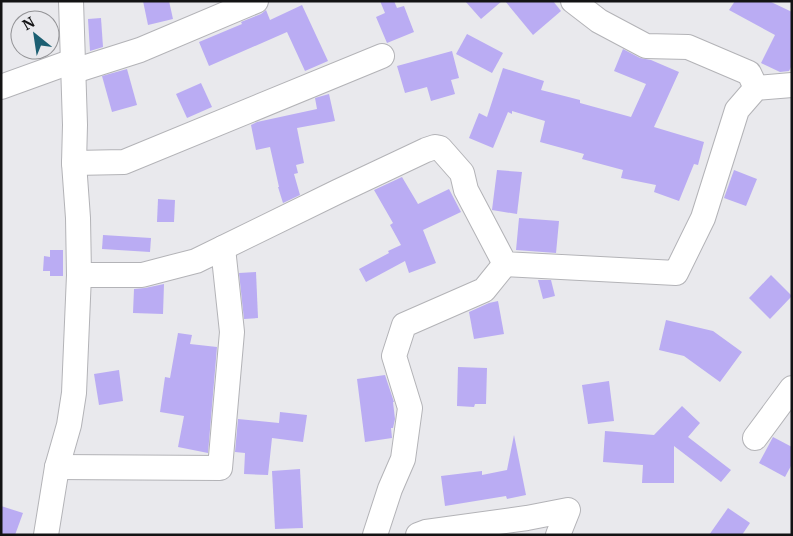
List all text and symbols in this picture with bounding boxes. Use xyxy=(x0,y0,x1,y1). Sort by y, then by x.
north arrow xyxy=(10,10,60,60)
text: N xyxy=(19,13,38,34)

